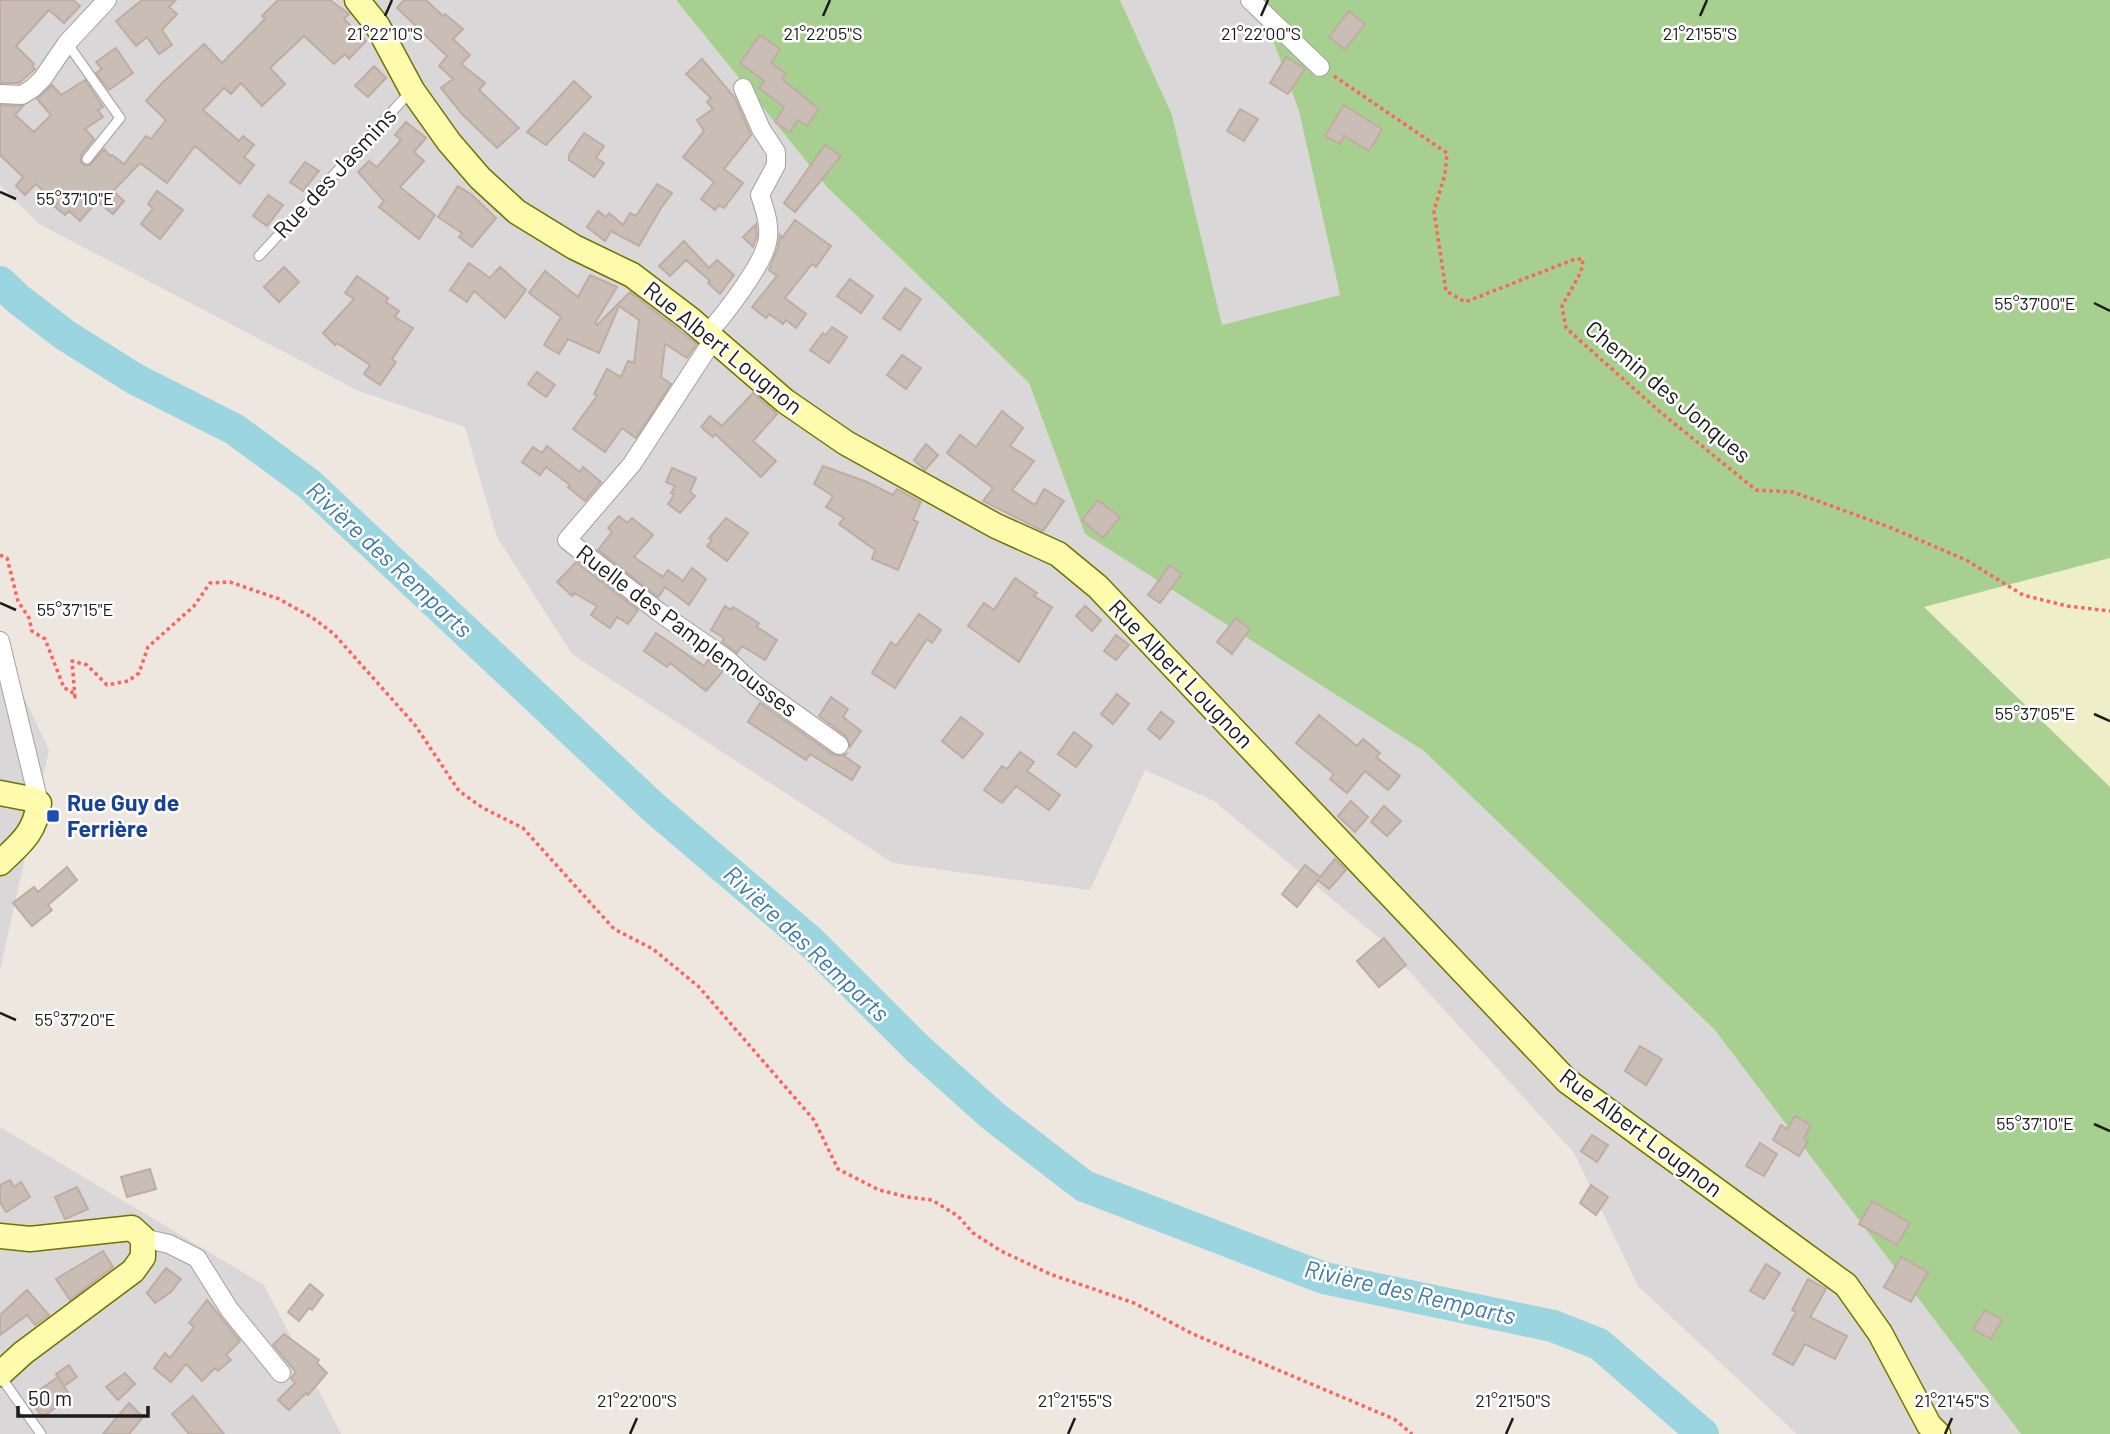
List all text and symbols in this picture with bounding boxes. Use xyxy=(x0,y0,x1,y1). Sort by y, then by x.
text: 21°22'10"S xyxy=(347,22,423,44)
text: 21°22'05"S xyxy=(784,22,862,44)
text: 21°22'00"S xyxy=(1221,22,1301,44)
text: 21°21'55"S xyxy=(1663,22,1737,44)
street label: Rue des Jasmins xyxy=(267,101,402,243)
text: 55°37'10"E xyxy=(36,187,114,209)
street label: Rue Albert Lougnon xyxy=(639,275,809,420)
text: 55°37'00"E xyxy=(1994,292,2076,314)
street label: Chemin des Jonques xyxy=(1580,314,1757,468)
water label: Rivière des Remparts xyxy=(301,475,479,643)
street label: Ruelle des Pamplemousses xyxy=(572,538,804,722)
street label: Rue Albert Lougnon xyxy=(1103,593,1260,754)
text: 55°37'15"E xyxy=(37,598,113,620)
text: 55°37'05"E xyxy=(1995,702,2075,724)
place label: Rue Guy de Ferrière xyxy=(67,788,179,842)
marker: Rue Guy de Ferrière xyxy=(45,808,61,824)
water label: Rivière des Remparts xyxy=(718,859,896,1027)
text: 55°37'20"E xyxy=(35,1008,115,1030)
street label: Rue Albert Lougnon xyxy=(1555,1062,1728,1202)
text: 55°37'10"E xyxy=(1996,1112,2074,1134)
water label: Rivière des Remparts xyxy=(1302,1253,1519,1330)
scale bar xyxy=(18,1374,147,1418)
text: 50 m xyxy=(28,1385,72,1410)
text: 21°22'00"S xyxy=(597,1389,677,1411)
text: 21°21'55"S xyxy=(1038,1389,1112,1411)
text: 21°21'50"S xyxy=(1475,1389,1551,1411)
text: 21°21'45"S xyxy=(1915,1389,1989,1411)

